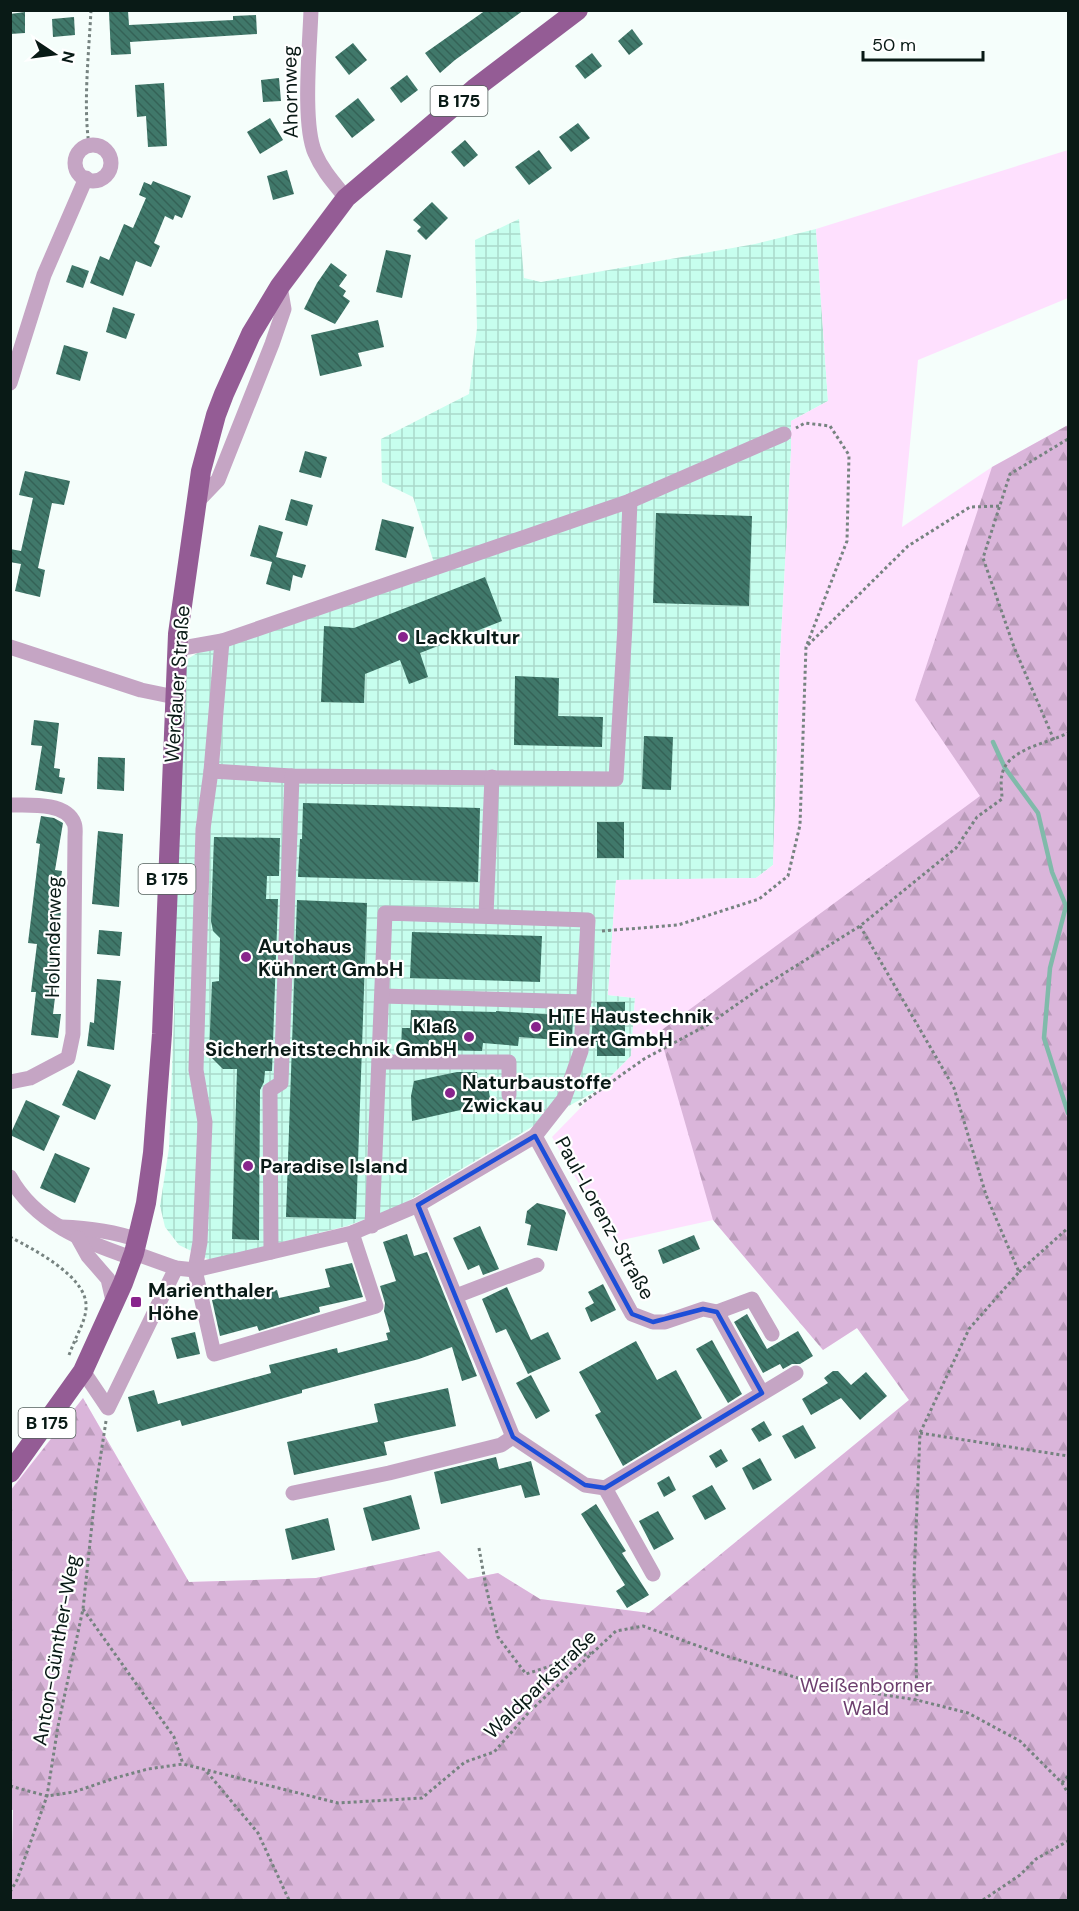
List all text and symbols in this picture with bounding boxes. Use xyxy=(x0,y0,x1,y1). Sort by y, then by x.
north arrow xyxy=(24,24,84,84)
scale bar xyxy=(863,24,983,62)
text: 50 m xyxy=(872,33,916,57)
street label: Ahornweg xyxy=(276,45,304,139)
text: N xyxy=(57,49,80,65)
road number: B 175 xyxy=(430,86,488,116)
street label: Werdauer Straße xyxy=(159,604,195,764)
place label: Lackkultur xyxy=(415,624,520,650)
marker: Lackkultur xyxy=(396,630,410,644)
road number: B 175 xyxy=(138,864,195,894)
street label: Holunderweg xyxy=(39,876,67,998)
place label: Autohaus Kühnert GmbH xyxy=(258,933,403,982)
marker: Autohaus Kühnert GmbH xyxy=(239,950,253,964)
place label: HTE Haustechnik Einert GmbH xyxy=(548,1003,714,1052)
place label: Klaß Sicherheitstechnik GmbH xyxy=(205,1013,457,1062)
marker: HTE Haustechnik Einert GmbH xyxy=(529,1020,543,1034)
marker: Klaß Sicherheitstechnik GmbH xyxy=(462,1030,476,1044)
place label: Naturbaustoffe Zwickau xyxy=(462,1069,612,1118)
marker: Naturbaustoffe Zwickau xyxy=(443,1086,457,1100)
street label: Paul-Lorenz-Straße xyxy=(549,1132,661,1304)
place label: Paradise Island xyxy=(260,1153,408,1179)
marker: Paradise Island xyxy=(241,1159,255,1173)
place label: Marienthaler Höhe xyxy=(148,1277,274,1326)
marker: Marienthaler Höhe xyxy=(129,1295,143,1309)
road number: B 175 xyxy=(18,1408,76,1438)
street label: Anton-Günther-Weg xyxy=(26,1552,86,1748)
street label: Waldparkstraße xyxy=(478,1624,602,1744)
park label: Weißenborner Wald xyxy=(800,1672,932,1721)

